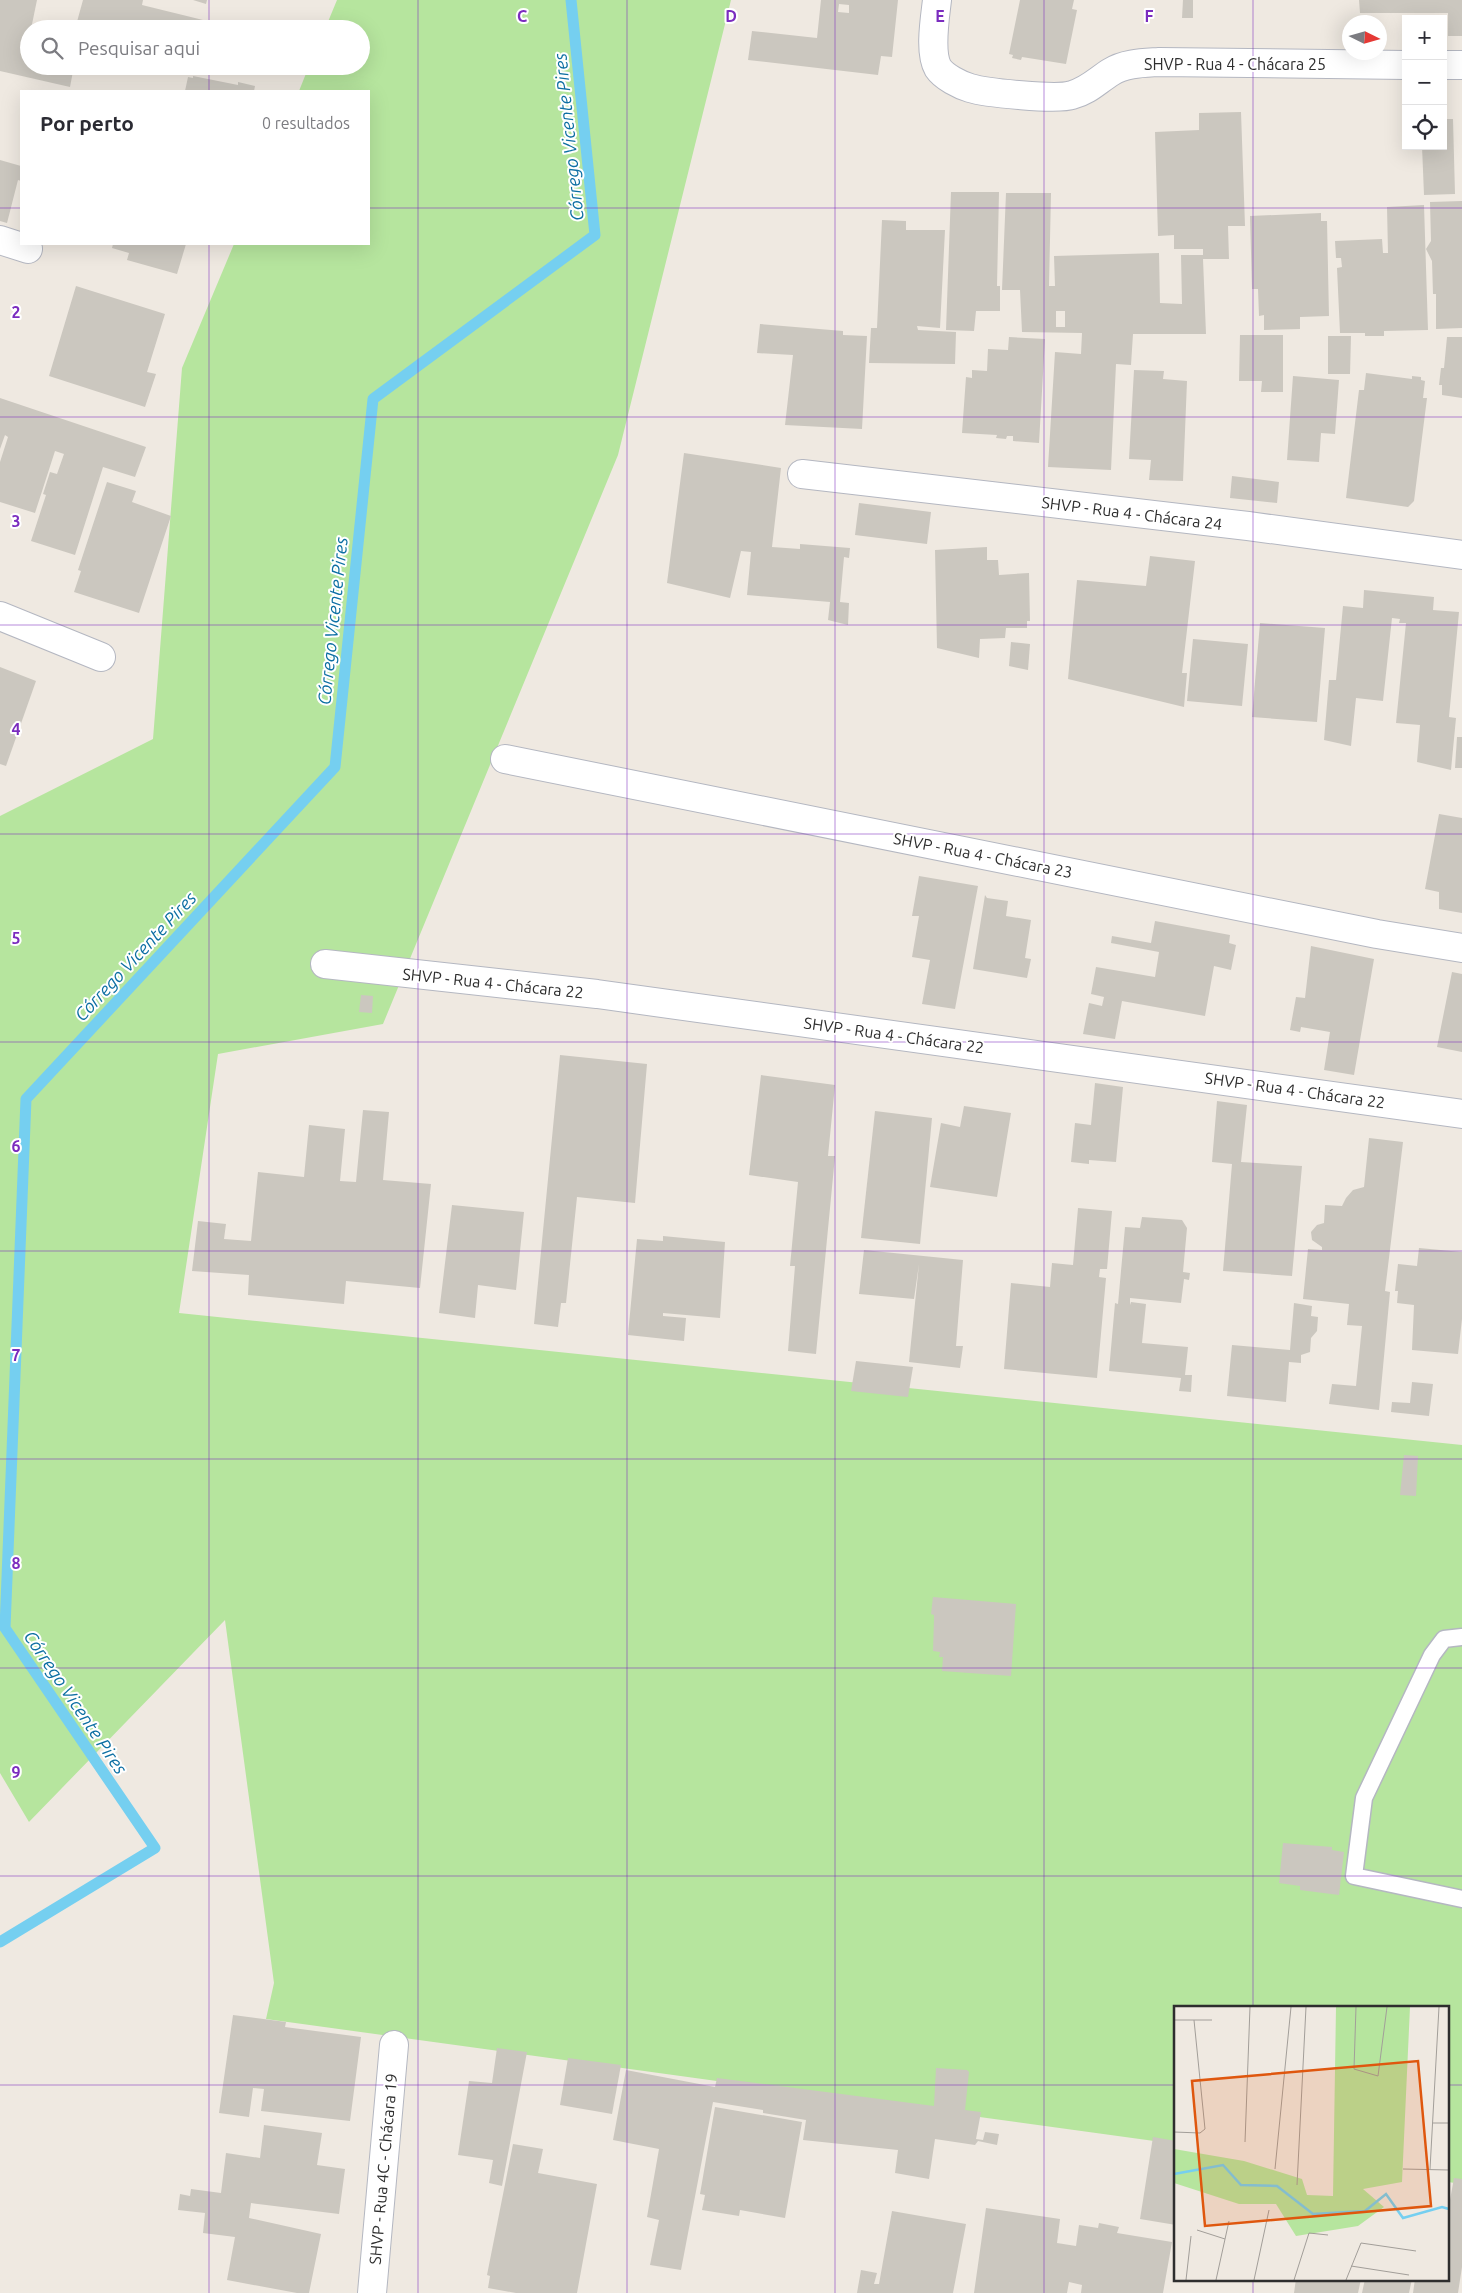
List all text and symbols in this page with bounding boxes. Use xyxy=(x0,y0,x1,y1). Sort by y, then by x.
text: C xyxy=(517,7,527,25)
text: D xyxy=(725,7,737,25)
text: E xyxy=(935,7,945,25)
text: F xyxy=(1145,7,1154,25)
north arrow xyxy=(1342,15,1387,60)
map controls xyxy=(1402,15,1447,150)
button: + xyxy=(1402,15,1447,60)
search box xyxy=(20,20,370,75)
icon: search xyxy=(38,34,66,62)
text: Pesquisar aqui xyxy=(78,37,200,59)
water label: Córrego Vicente Pires xyxy=(549,52,587,222)
street label: SHVP - Rua 4 - Chácara 25 xyxy=(1144,55,1326,73)
button: − xyxy=(1402,60,1447,105)
button: locate xyxy=(1402,105,1447,150)
text: Por perto xyxy=(40,111,134,135)
text: 0 resultados xyxy=(262,114,350,132)
text: 2 xyxy=(11,303,21,321)
street label: SHVP - Rua 4 - Chácara 24 xyxy=(1041,493,1223,533)
text: 3 xyxy=(11,512,21,530)
water label: Córrego Vicente Pires xyxy=(313,536,351,706)
text: 4 xyxy=(11,720,21,738)
street label: SHVP - Rua 4 - Chácara 23 xyxy=(892,829,1074,881)
water label: Córrego Vicente Pires xyxy=(70,887,200,1025)
text: 5 xyxy=(11,929,21,947)
street label: SHVP - Rua 4 - Chácara 22 xyxy=(402,965,584,1001)
street label: SHVP - Rua 4 - Chácara 22 xyxy=(803,1013,985,1057)
street label: SHVP - Rua 4 - Chácara 22 xyxy=(1204,1068,1386,1112)
text: 6 xyxy=(11,1137,21,1155)
text: 7 xyxy=(11,1346,21,1364)
text: 8 xyxy=(11,1554,21,1572)
water label: Córrego Vicente Pires xyxy=(21,1626,132,1778)
text: 9 xyxy=(11,1763,21,1781)
inset map xyxy=(1174,2006,1450,2280)
street label: SHVP - Rua 4C - Chácara 19 xyxy=(366,2073,400,2265)

